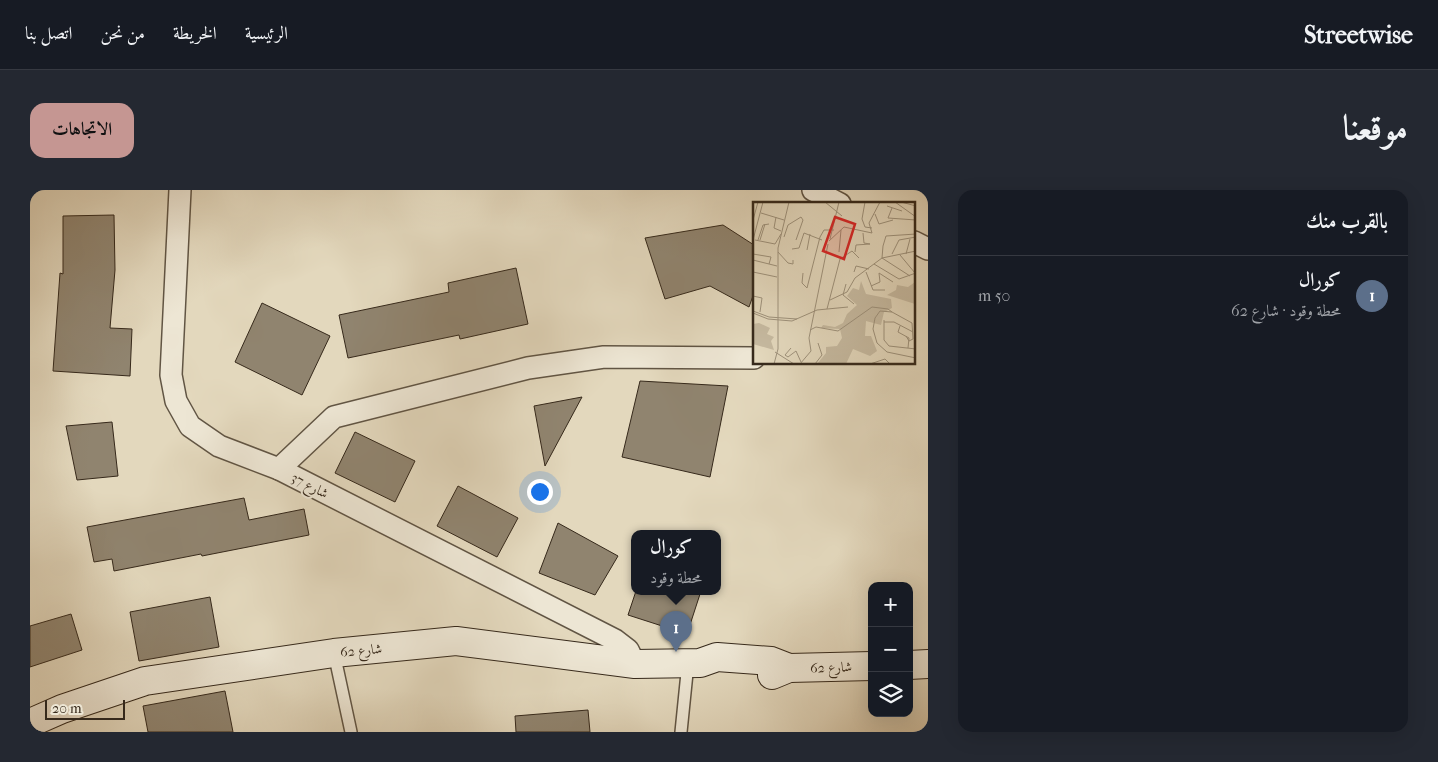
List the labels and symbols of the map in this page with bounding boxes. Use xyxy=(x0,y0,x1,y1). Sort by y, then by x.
inset map xyxy=(753,202,916,365)
street label: شارع 37 xyxy=(287,469,331,505)
your location xyxy=(527,479,553,505)
pin: 1 xyxy=(660,611,692,652)
street label: شارع 62 xyxy=(339,640,383,664)
street label: شارع 62 xyxy=(810,658,852,680)
scale bar xyxy=(45,697,125,720)

